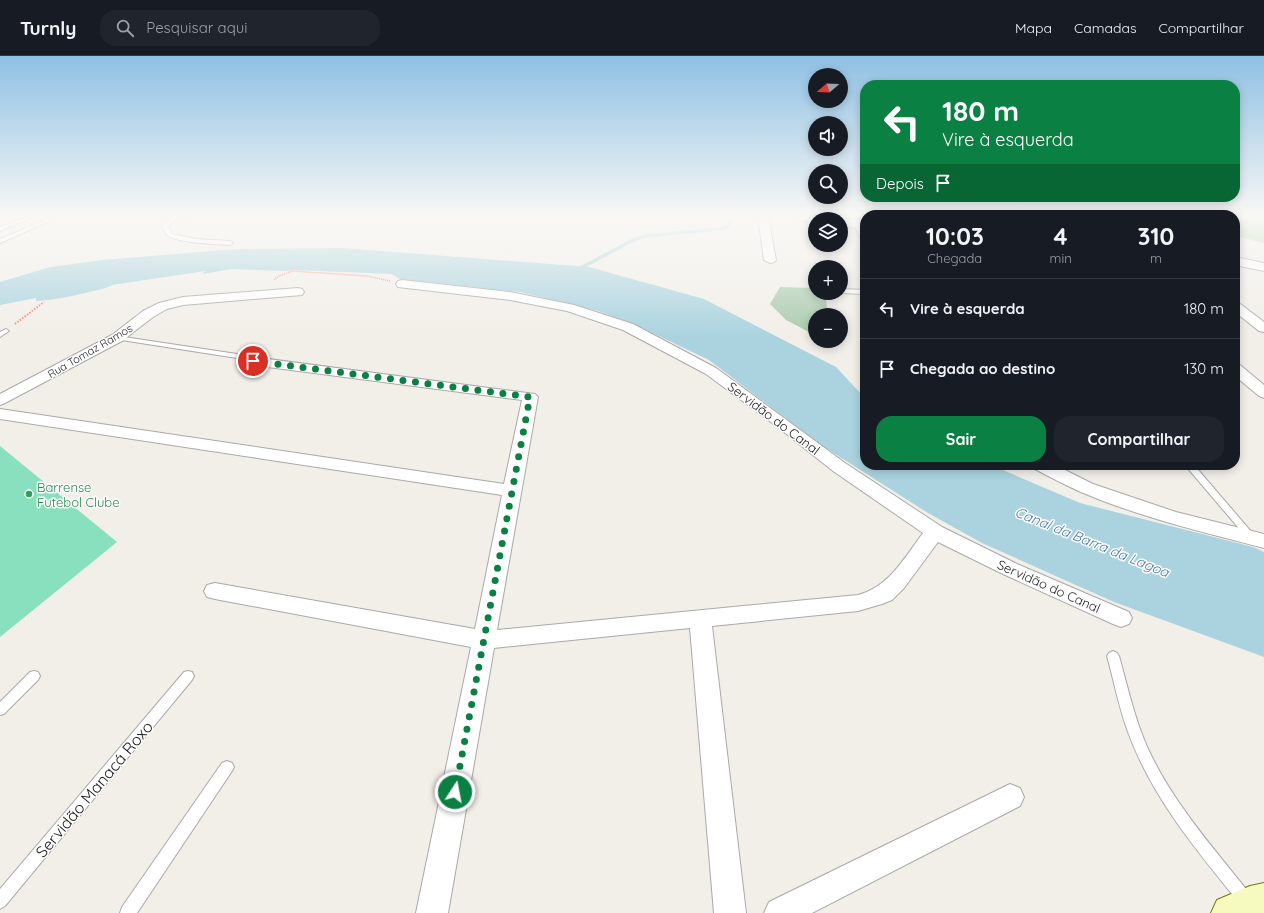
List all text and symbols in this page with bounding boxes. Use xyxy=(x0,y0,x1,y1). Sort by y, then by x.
search box xyxy=(100,10,380,46)
text: Turnly xyxy=(20,16,76,40)
icon: search xyxy=(114,17,136,39)
text: Pesquisar aqui xyxy=(146,18,248,37)
text: Mapa xyxy=(1015,19,1052,37)
text: Camadas xyxy=(1074,19,1136,37)
text: Compartilhar xyxy=(1158,19,1244,37)
north arrow xyxy=(808,68,848,108)
map controls xyxy=(808,68,848,348)
text: 180 m xyxy=(942,93,1019,128)
icon: left xyxy=(876,96,928,148)
button: sound xyxy=(808,116,848,156)
text: Vire à esquerda xyxy=(942,128,1074,151)
button: search xyxy=(808,164,848,204)
icon: arrive xyxy=(932,172,954,194)
text: Depois xyxy=(876,174,924,193)
button: layers xyxy=(808,212,848,252)
text: 10:03 xyxy=(926,221,984,251)
text: 4 xyxy=(1054,221,1068,251)
text: 310 xyxy=(1137,221,1174,251)
text: Chegada xyxy=(927,250,982,266)
text: min xyxy=(1050,250,1072,266)
text: m xyxy=(1150,250,1162,266)
button: + xyxy=(808,260,848,300)
icon: left xyxy=(876,298,898,320)
text: Vire à esquerda xyxy=(910,299,1025,318)
text: 180 m xyxy=(1184,299,1224,318)
button: − xyxy=(808,308,848,348)
street label: Rua Tomaz Ramos xyxy=(45,321,135,381)
pin xyxy=(236,344,270,378)
icon: arrive xyxy=(242,350,264,372)
icon: arrive xyxy=(876,358,898,380)
text: Chegada ao destino xyxy=(910,359,1055,378)
text: 130 m xyxy=(1184,359,1224,378)
street label: Servidão do Canal xyxy=(725,378,823,458)
button: Sair xyxy=(876,416,1046,462)
button: Compartilhar xyxy=(1054,416,1224,462)
place label: Barrense Futebol Clube xyxy=(37,479,120,510)
marker: Barrense Futebol Clube xyxy=(24,489,34,499)
water label: Canal da Barra da Lagoa xyxy=(1012,503,1173,582)
street label: Servidão do Canal xyxy=(995,556,1103,616)
street label: Servidão Manacá Roxo xyxy=(31,717,157,861)
position arrow xyxy=(434,771,476,813)

